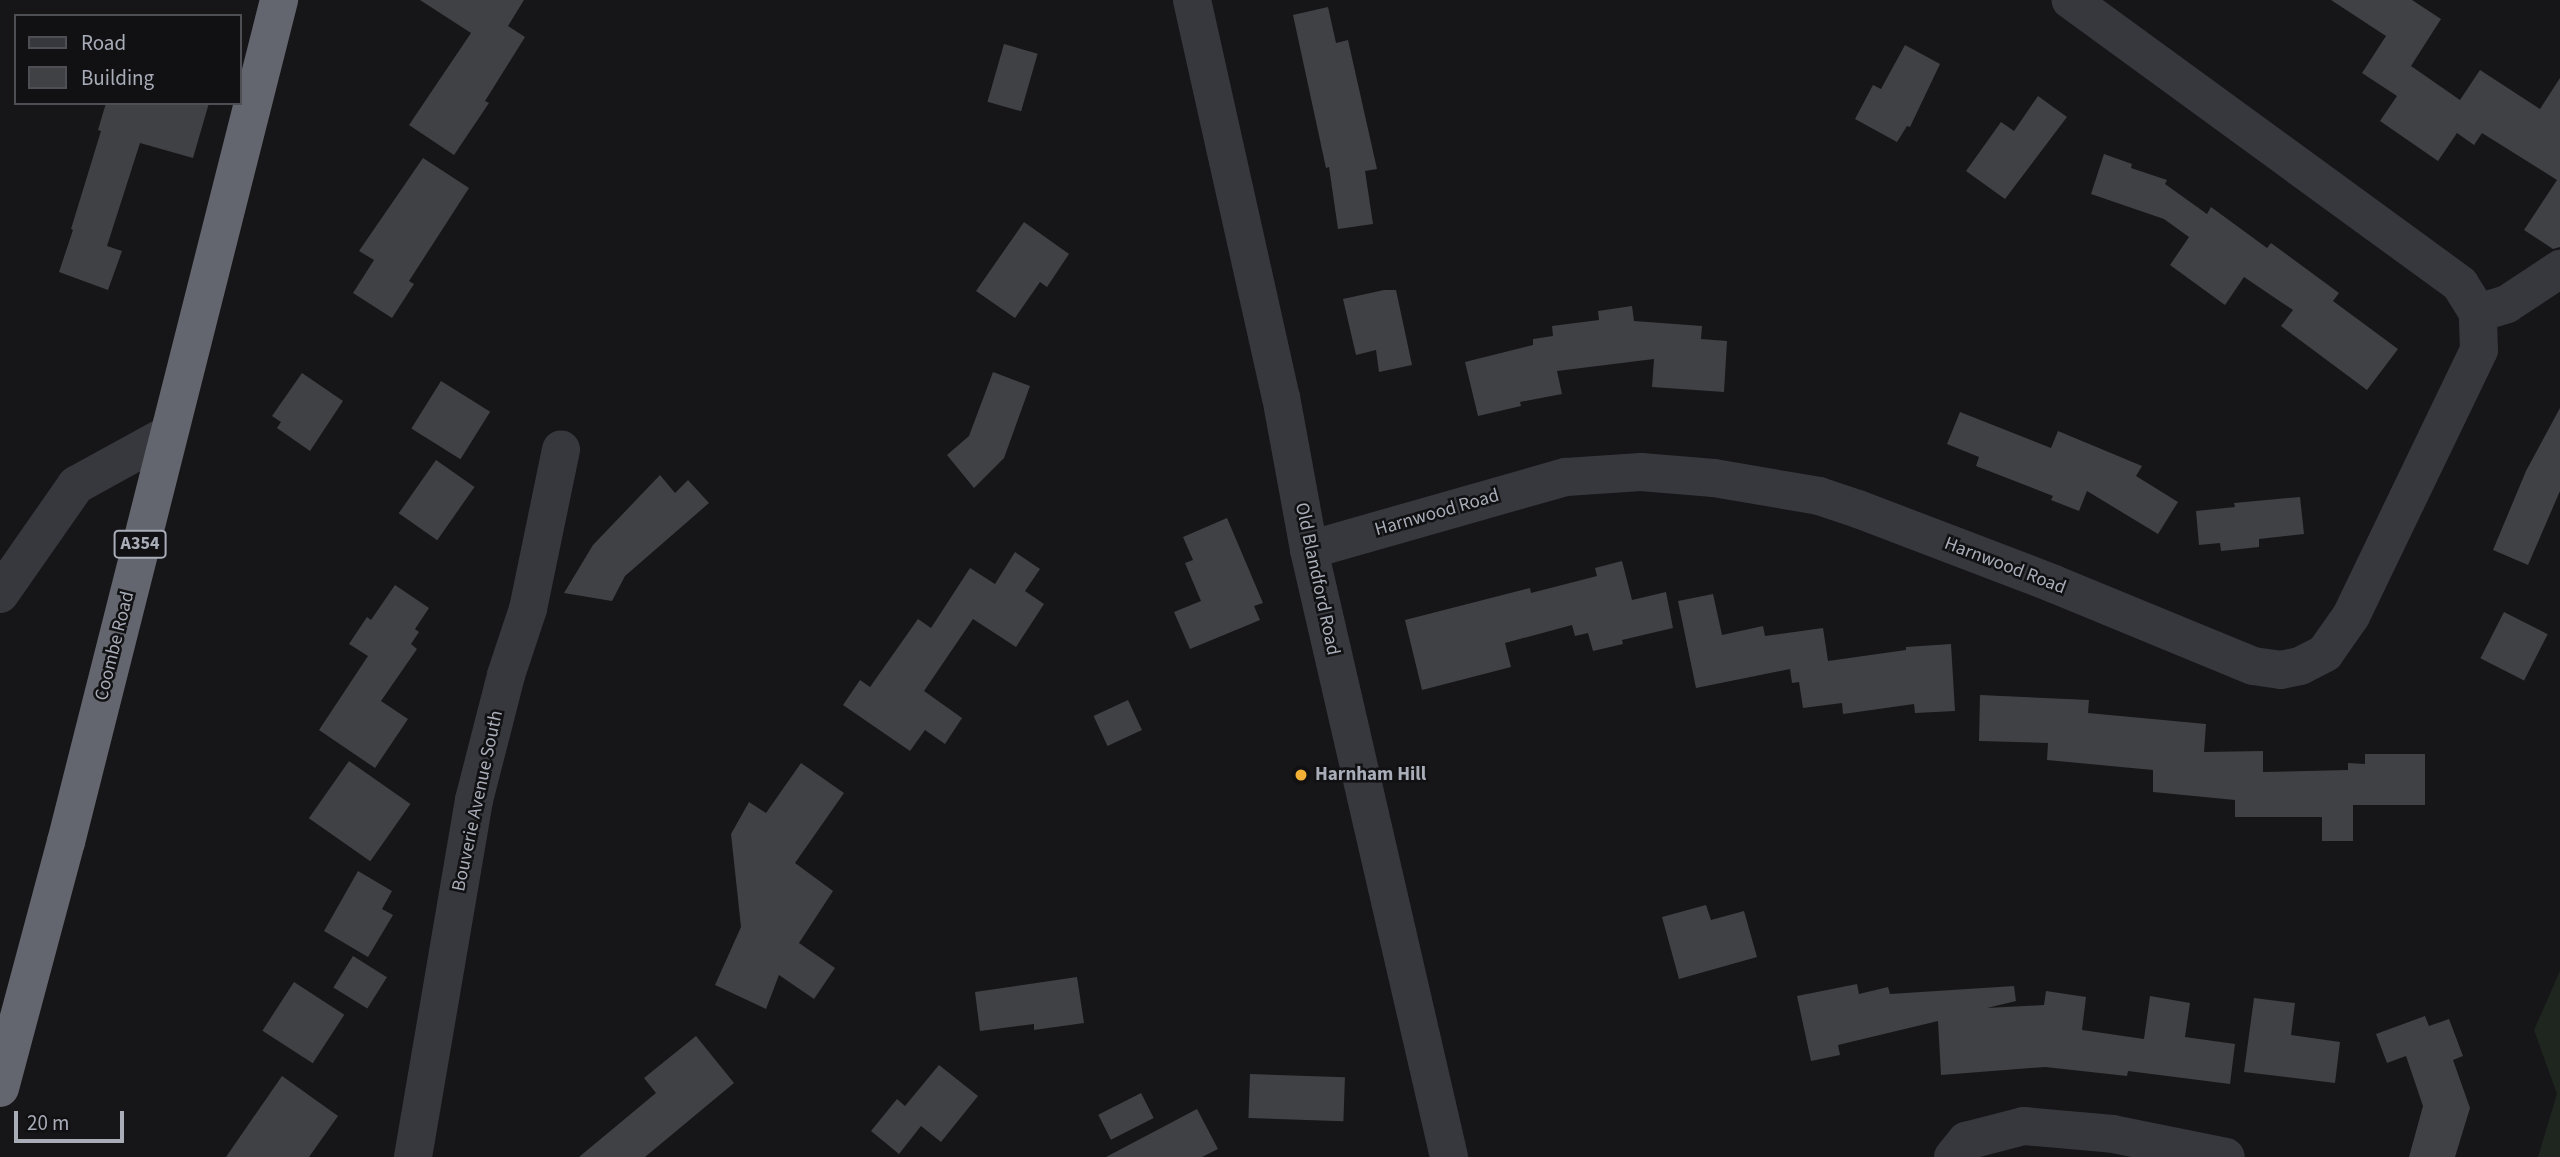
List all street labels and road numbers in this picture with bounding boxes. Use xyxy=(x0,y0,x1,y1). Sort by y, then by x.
street label: Harnwood Road xyxy=(1372,484,1502,542)
street label: Old Blandford Road xyxy=(1290,501,1344,657)
road number: A354 xyxy=(112,530,168,558)
street label: Harnwood Road xyxy=(1941,532,2069,600)
street label: Coombe Road xyxy=(90,589,140,703)
street label: Bouverie Avenue South xyxy=(448,708,508,894)

